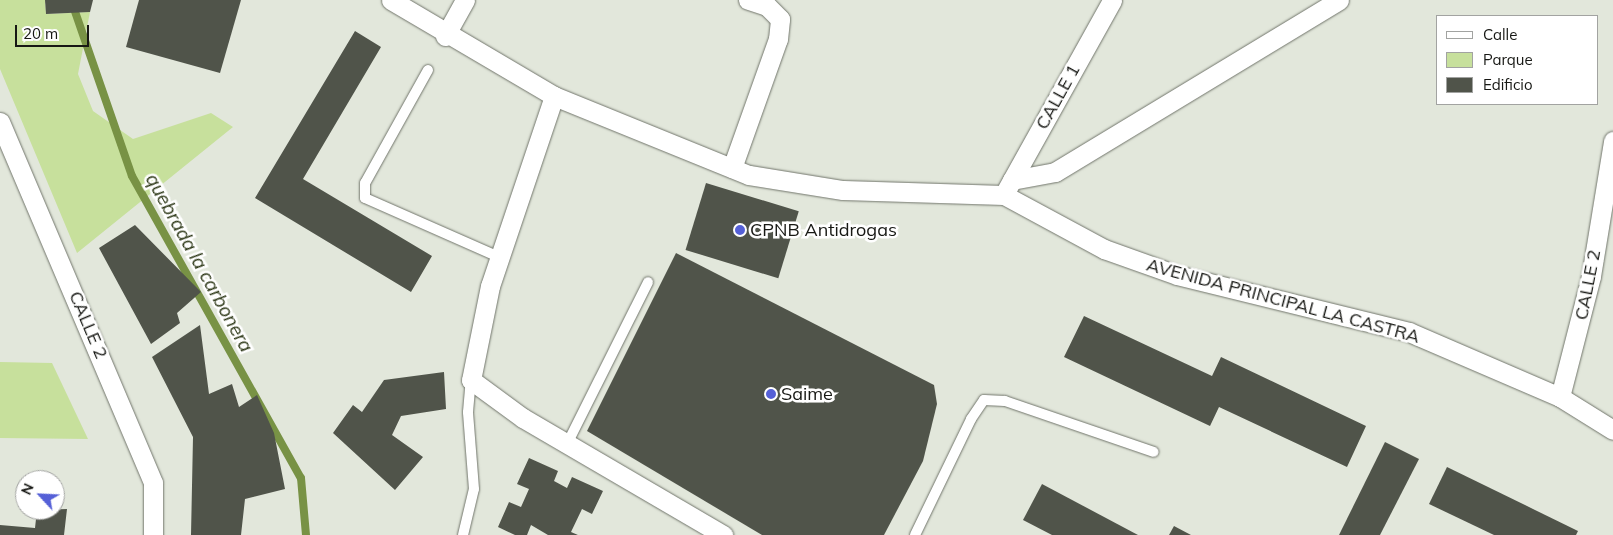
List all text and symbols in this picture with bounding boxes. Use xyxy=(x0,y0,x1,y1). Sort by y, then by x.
scale bar xyxy=(18,15,91,47)
legend xyxy=(1436,15,1598,105)
text: 20 m xyxy=(23,24,58,43)
text: Calle xyxy=(1483,25,1517,44)
text: Parque xyxy=(1483,50,1533,69)
street label: CALLE 1 xyxy=(1031,61,1085,133)
text: Edificio xyxy=(1483,75,1533,94)
water label: quebrada la carbonera xyxy=(140,170,258,356)
place label: CPNB Antidrogas xyxy=(750,219,897,241)
marker: CPNB Antidrogas xyxy=(734,224,746,236)
street label: CALLE 2 xyxy=(1571,248,1605,322)
street label: AVENIDA PRINCIPAL LA CASTRA xyxy=(1144,254,1422,348)
street label: CALLE 2 xyxy=(64,288,112,362)
place label: Saime xyxy=(781,383,833,405)
marker: Saime xyxy=(765,388,777,400)
north arrow xyxy=(15,470,65,520)
text: N xyxy=(17,480,38,498)

